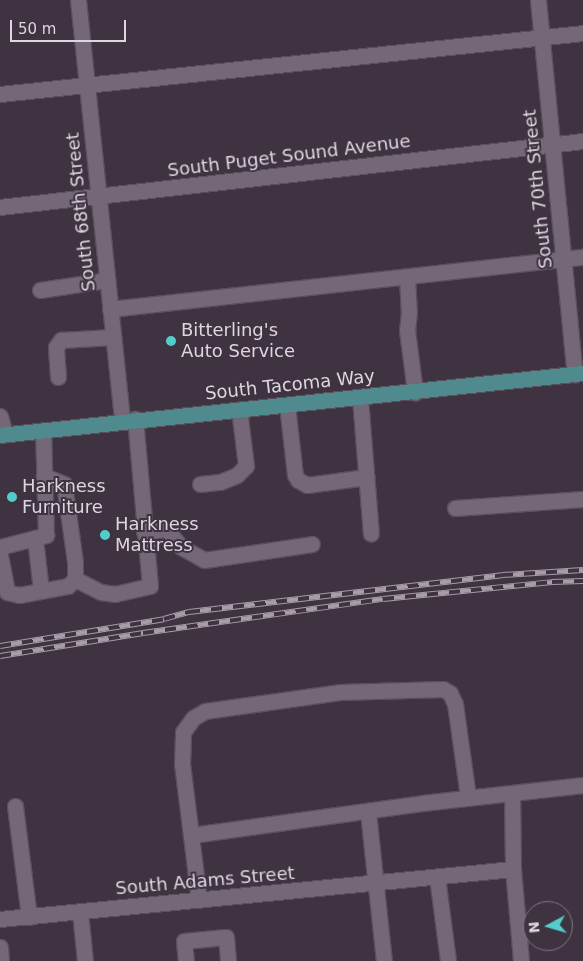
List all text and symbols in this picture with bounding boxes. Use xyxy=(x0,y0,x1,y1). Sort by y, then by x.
scale bar xyxy=(12,10,129,42)
text: 50 m xyxy=(18,20,56,38)
street label: South 70th Street xyxy=(519,108,557,270)
street label: South Puget Sound Avenue xyxy=(166,130,412,182)
street label: South 68th Street xyxy=(62,131,100,293)
place label: Bitterling's Auto Service xyxy=(181,320,295,362)
marker: Bitterling's Auto Service xyxy=(165,335,177,347)
street label: South Tacoma Way xyxy=(204,365,376,405)
place label: Harkness Furniture xyxy=(22,476,106,518)
marker: Harkness Furniture xyxy=(6,491,18,503)
place label: Harkness Mattress xyxy=(115,514,199,556)
marker: Harkness Mattress xyxy=(99,529,111,541)
street label: South Adams Street xyxy=(114,862,296,900)
north arrow xyxy=(523,901,573,951)
text: N xyxy=(526,921,543,934)

